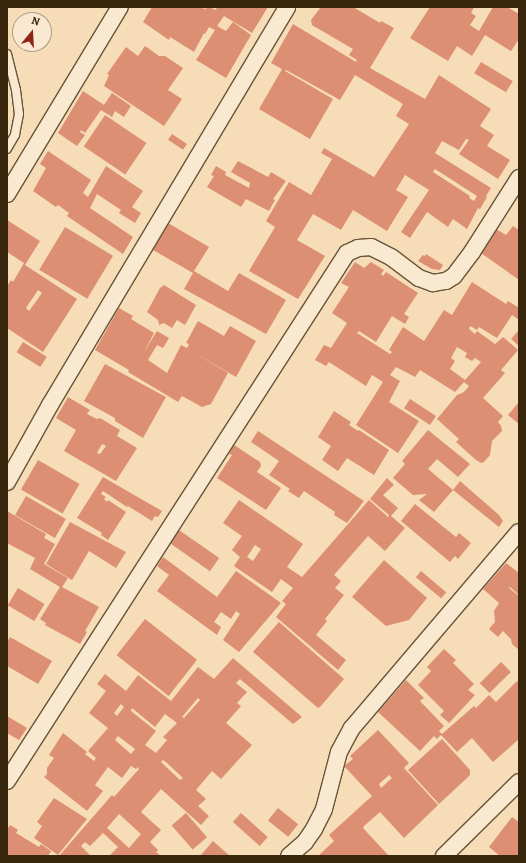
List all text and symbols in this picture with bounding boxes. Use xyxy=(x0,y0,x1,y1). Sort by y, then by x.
north arrow xyxy=(12,12,52,52)
text: N xyxy=(29,13,42,29)

